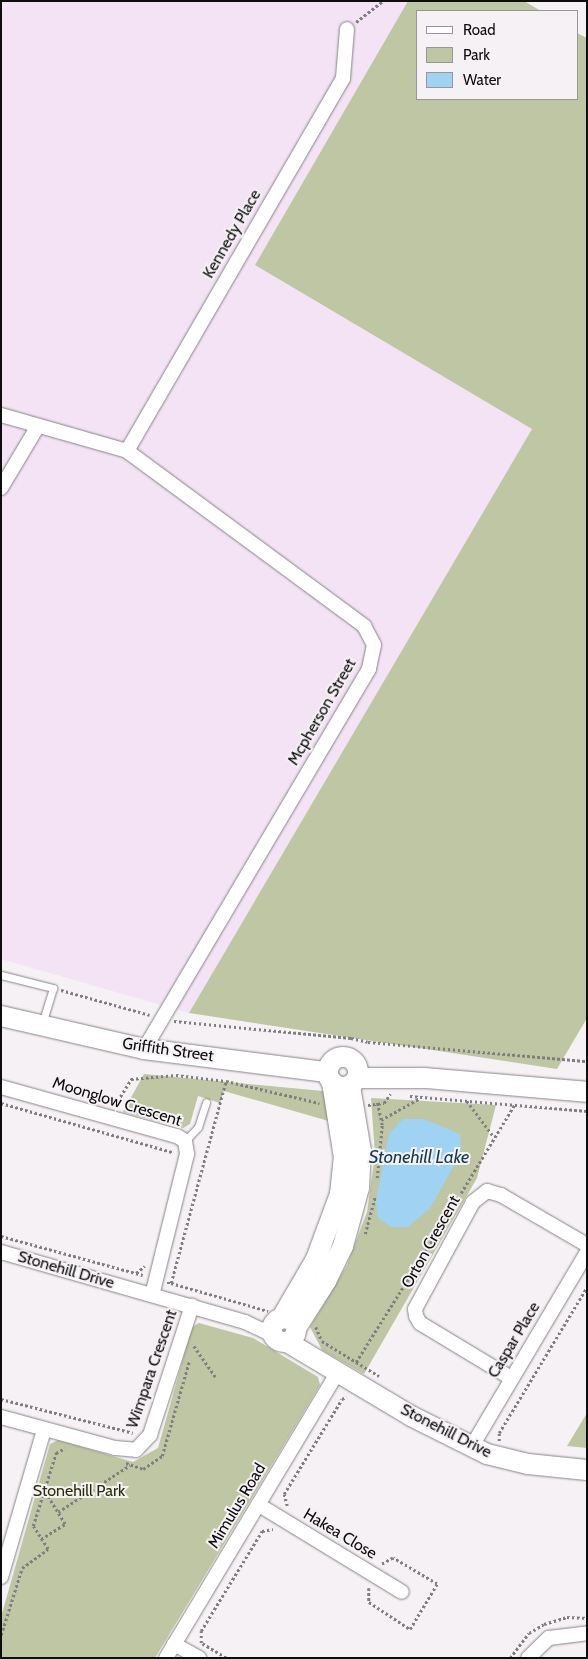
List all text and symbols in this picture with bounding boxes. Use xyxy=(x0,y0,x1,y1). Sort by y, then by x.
legend xyxy=(416,10,578,100)
text: Road xyxy=(463,21,496,39)
text: Park xyxy=(463,46,490,64)
text: Water xyxy=(463,71,501,89)
street label: Kennedy Place xyxy=(199,186,265,282)
street label: Mcpherson Street xyxy=(284,655,360,769)
street label: Griffith Street xyxy=(121,1034,215,1066)
street label: Moonglow Crescent xyxy=(50,1073,184,1131)
water label: Stonehill Lake xyxy=(369,1146,469,1168)
street label: Orton Crescent xyxy=(398,1192,464,1292)
street label: Stonehill Drive xyxy=(16,1247,116,1293)
street label: Caspar Place xyxy=(484,1299,544,1381)
street label: Wimpara Crescent xyxy=(123,1307,181,1431)
street label: Stonehill Drive xyxy=(397,1400,495,1462)
street label: Mimulus Road xyxy=(204,1460,270,1552)
park label: Stonehill Park xyxy=(33,1481,125,1501)
street label: Hakea Close xyxy=(300,1505,380,1563)

